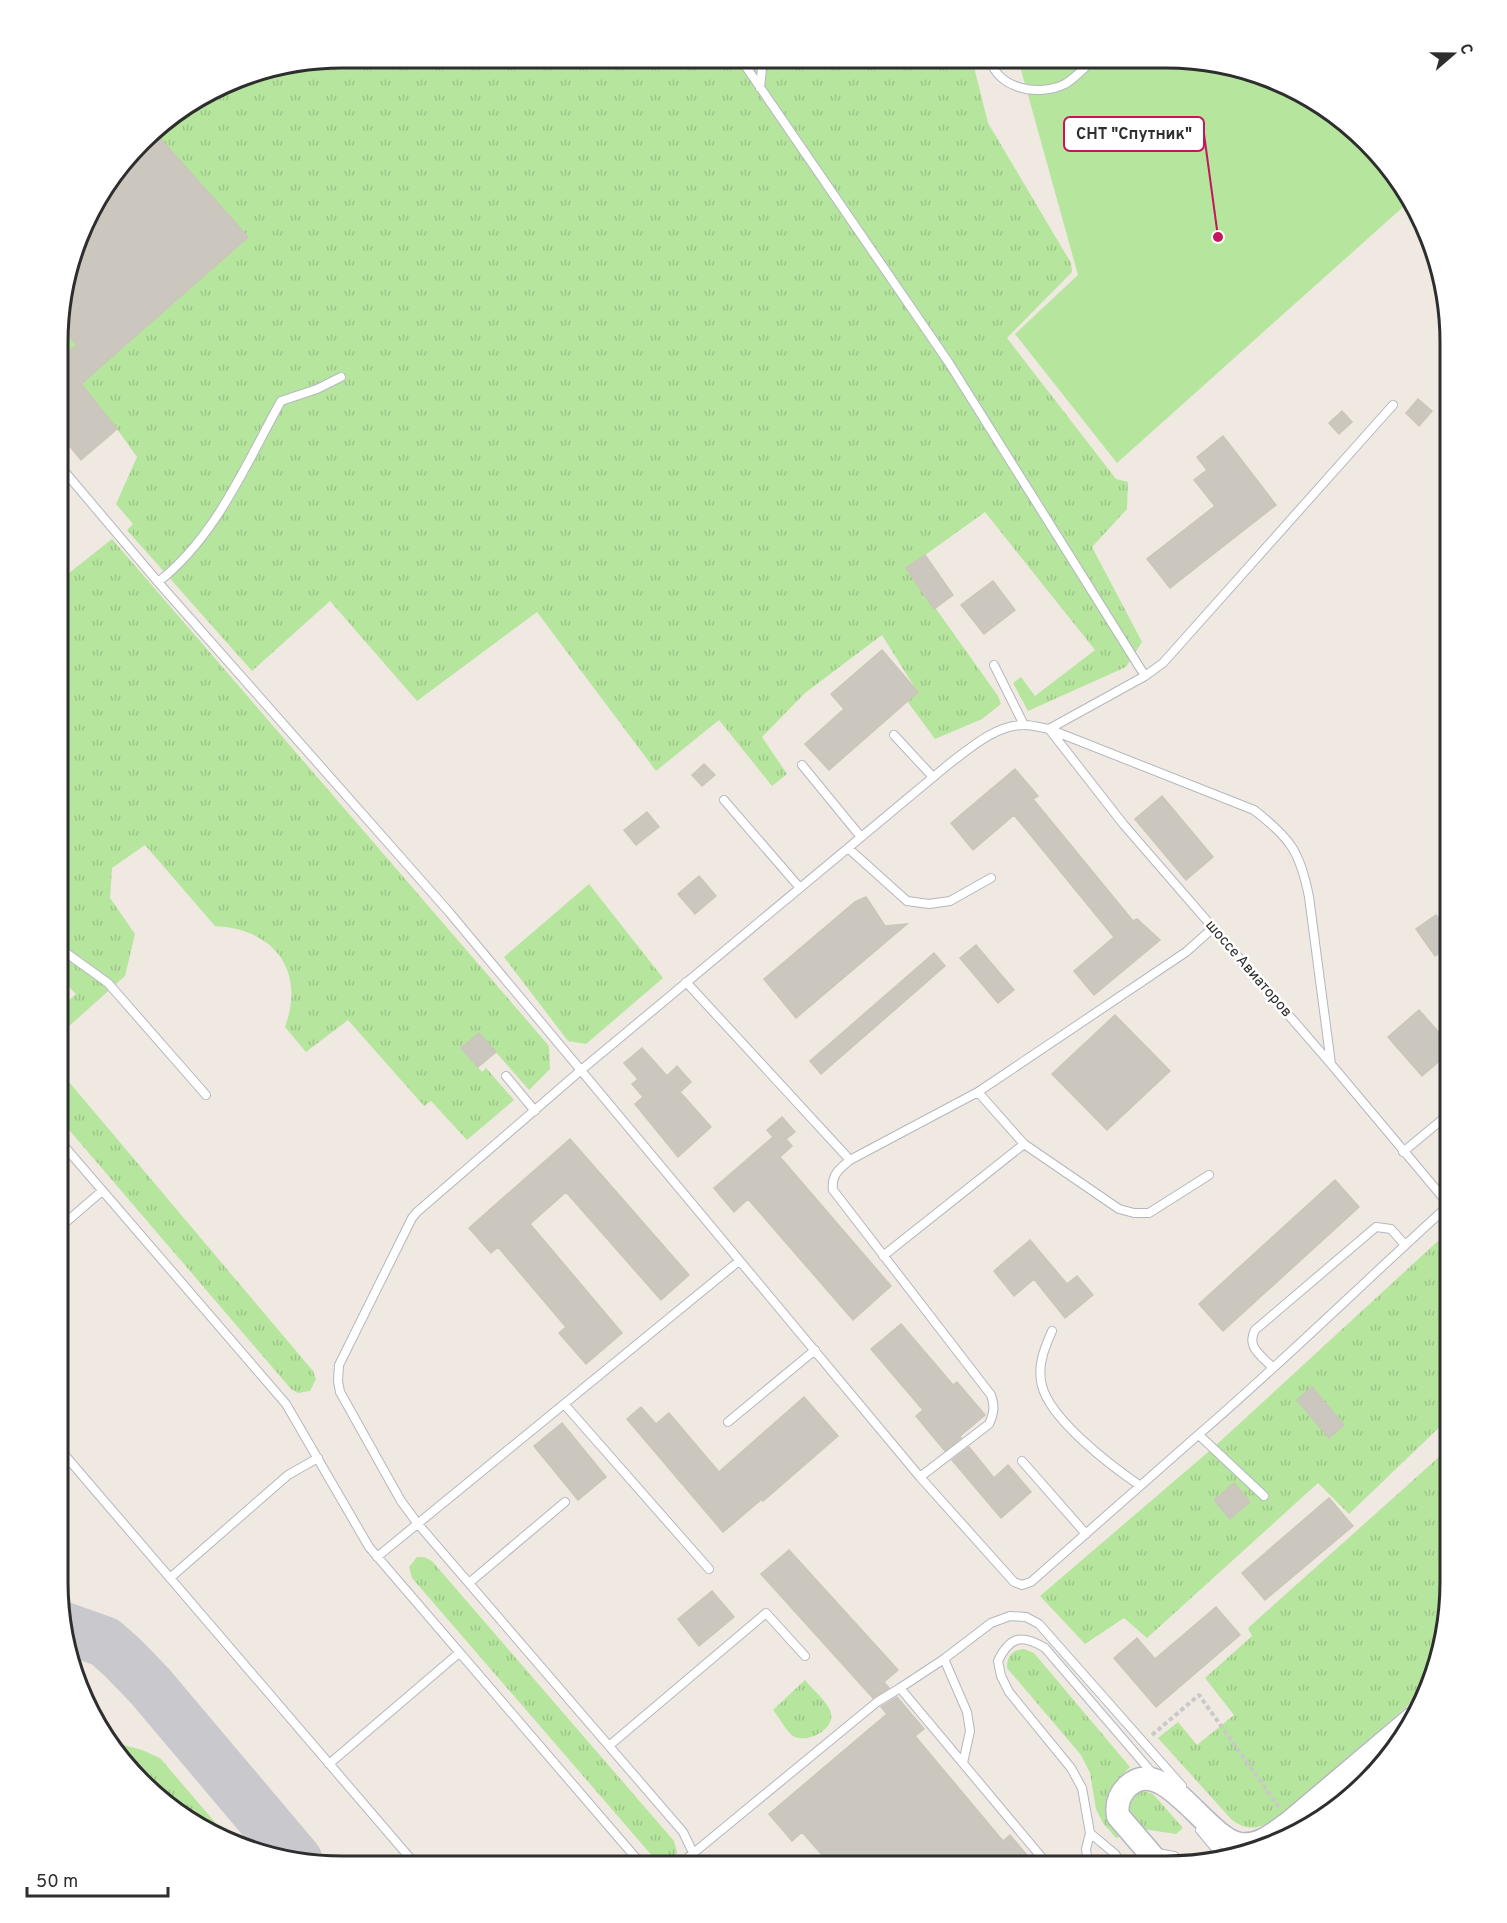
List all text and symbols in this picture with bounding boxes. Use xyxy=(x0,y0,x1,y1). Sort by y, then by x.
north arrow xyxy=(1423,24,1483,84)
text: С xyxy=(1454,41,1476,58)
callout: СНТ "Спутник" xyxy=(1064,117,1204,151)
text: СНТ "Спутник" xyxy=(1076,125,1192,145)
street label: шоссе Авиаторов xyxy=(1200,916,1296,1022)
scale bar xyxy=(27,1860,168,1898)
text: 50 m xyxy=(36,1871,78,1894)

